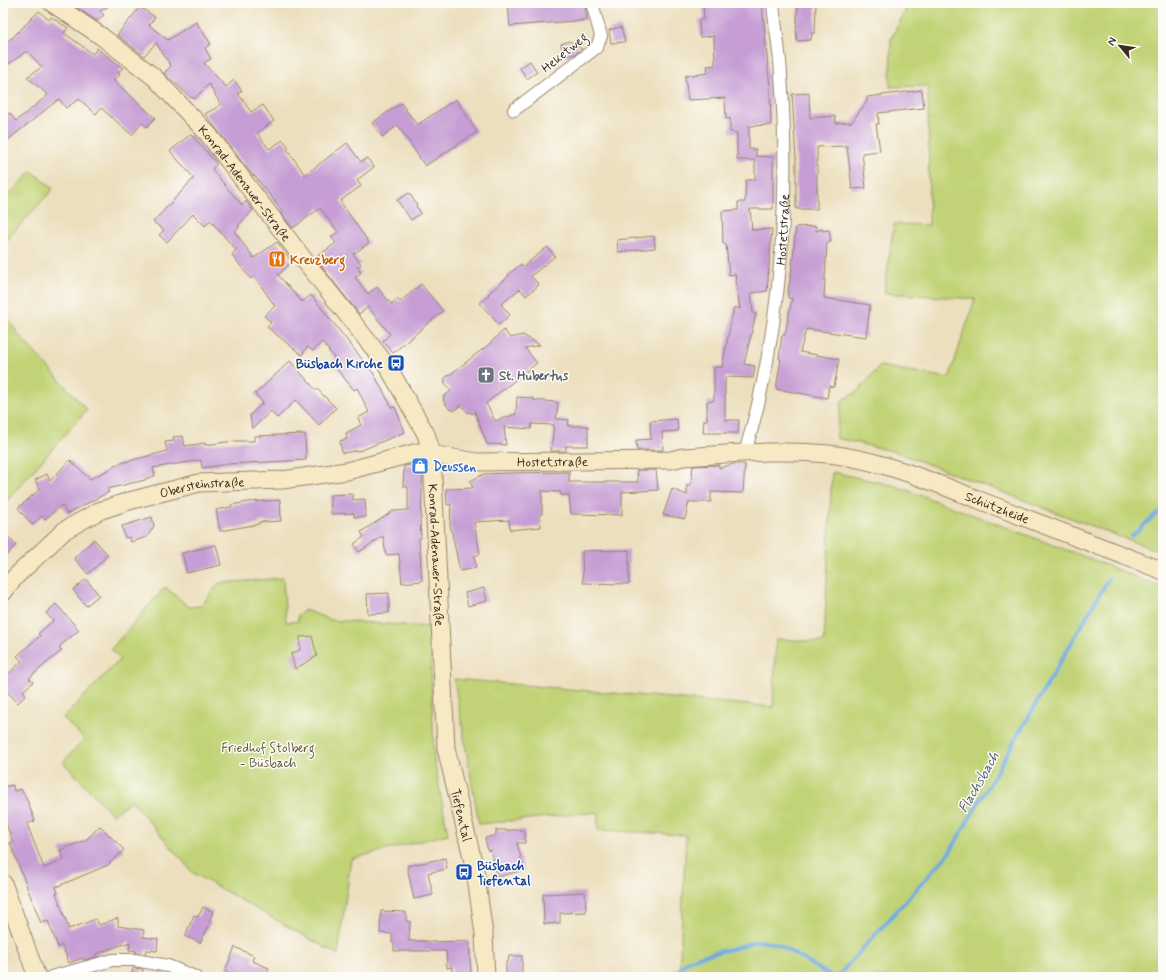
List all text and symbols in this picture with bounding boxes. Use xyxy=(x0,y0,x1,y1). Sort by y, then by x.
north arrow xyxy=(1100,26,1140,66)
street label: Heketweg xyxy=(538,29,593,79)
text: N xyxy=(1104,35,1120,48)
street label: Konrad-Adenauer-Straße xyxy=(194,122,294,245)
street label: Hostetstraße xyxy=(773,194,794,266)
restaurant icon: Kreuzberg xyxy=(267,249,287,269)
place label: Kreuzberg xyxy=(290,252,345,272)
bus stop icon: Büsbach Kirche xyxy=(386,353,406,373)
place label: Büsbach Kirche xyxy=(296,356,384,373)
church icon: St. Hubertus xyxy=(476,365,496,385)
place label: St. Hubertus xyxy=(499,368,568,385)
street label: Hostetstraße xyxy=(517,454,588,472)
shop icon: Deussen xyxy=(410,456,430,476)
place label: Deussen xyxy=(433,459,477,476)
street label: Obersteinstraße xyxy=(158,474,245,503)
street label: Konrad-Adenauer-Straße xyxy=(423,483,447,627)
street label: Schützheide xyxy=(962,488,1032,529)
park label: Friedhof Stolberg - Büsbach xyxy=(221,740,315,772)
water label: Flachsbach xyxy=(954,749,1004,816)
street label: Tiefental xyxy=(446,787,475,843)
place label: Büsbach Tiefental xyxy=(477,858,531,890)
bus stop icon: Büsbach Tiefental xyxy=(454,862,474,882)

